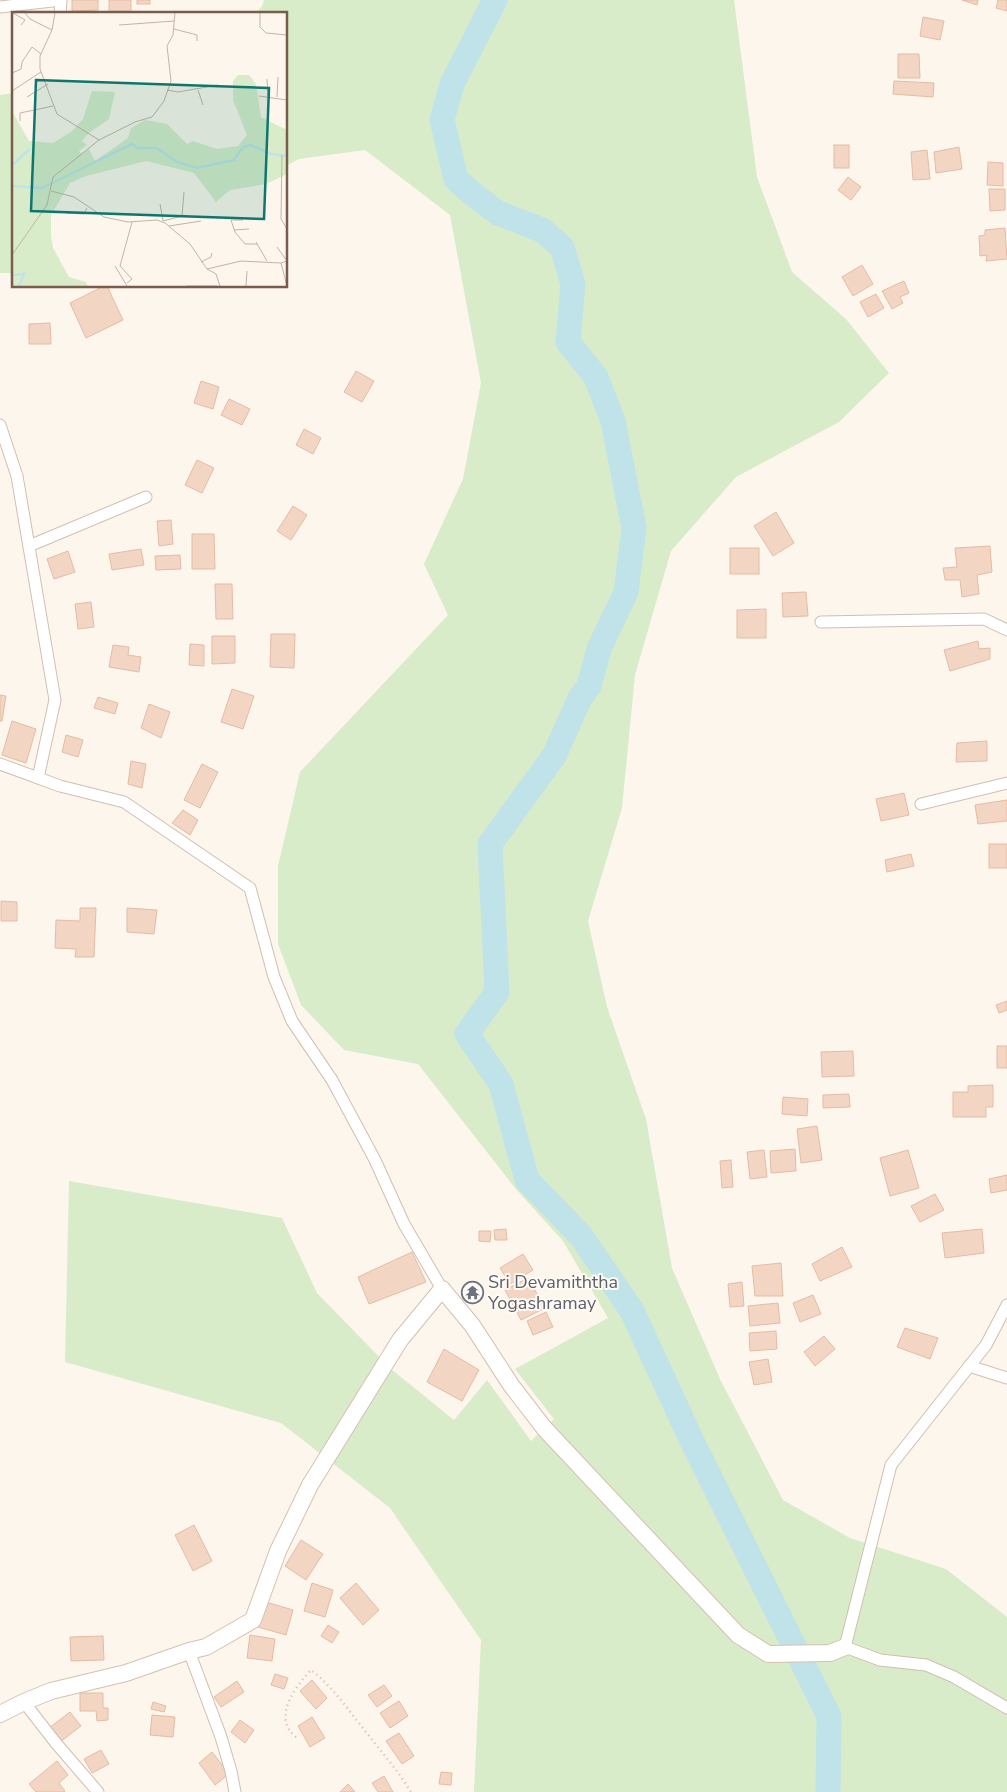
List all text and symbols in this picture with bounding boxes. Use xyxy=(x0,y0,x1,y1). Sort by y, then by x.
inset map xyxy=(12,12,288,288)
place label: Sri Devamiththa Yogashramay xyxy=(487,1270,618,1315)
temple icon: Sri Devamiththa Yogashramay xyxy=(460,1280,484,1304)

